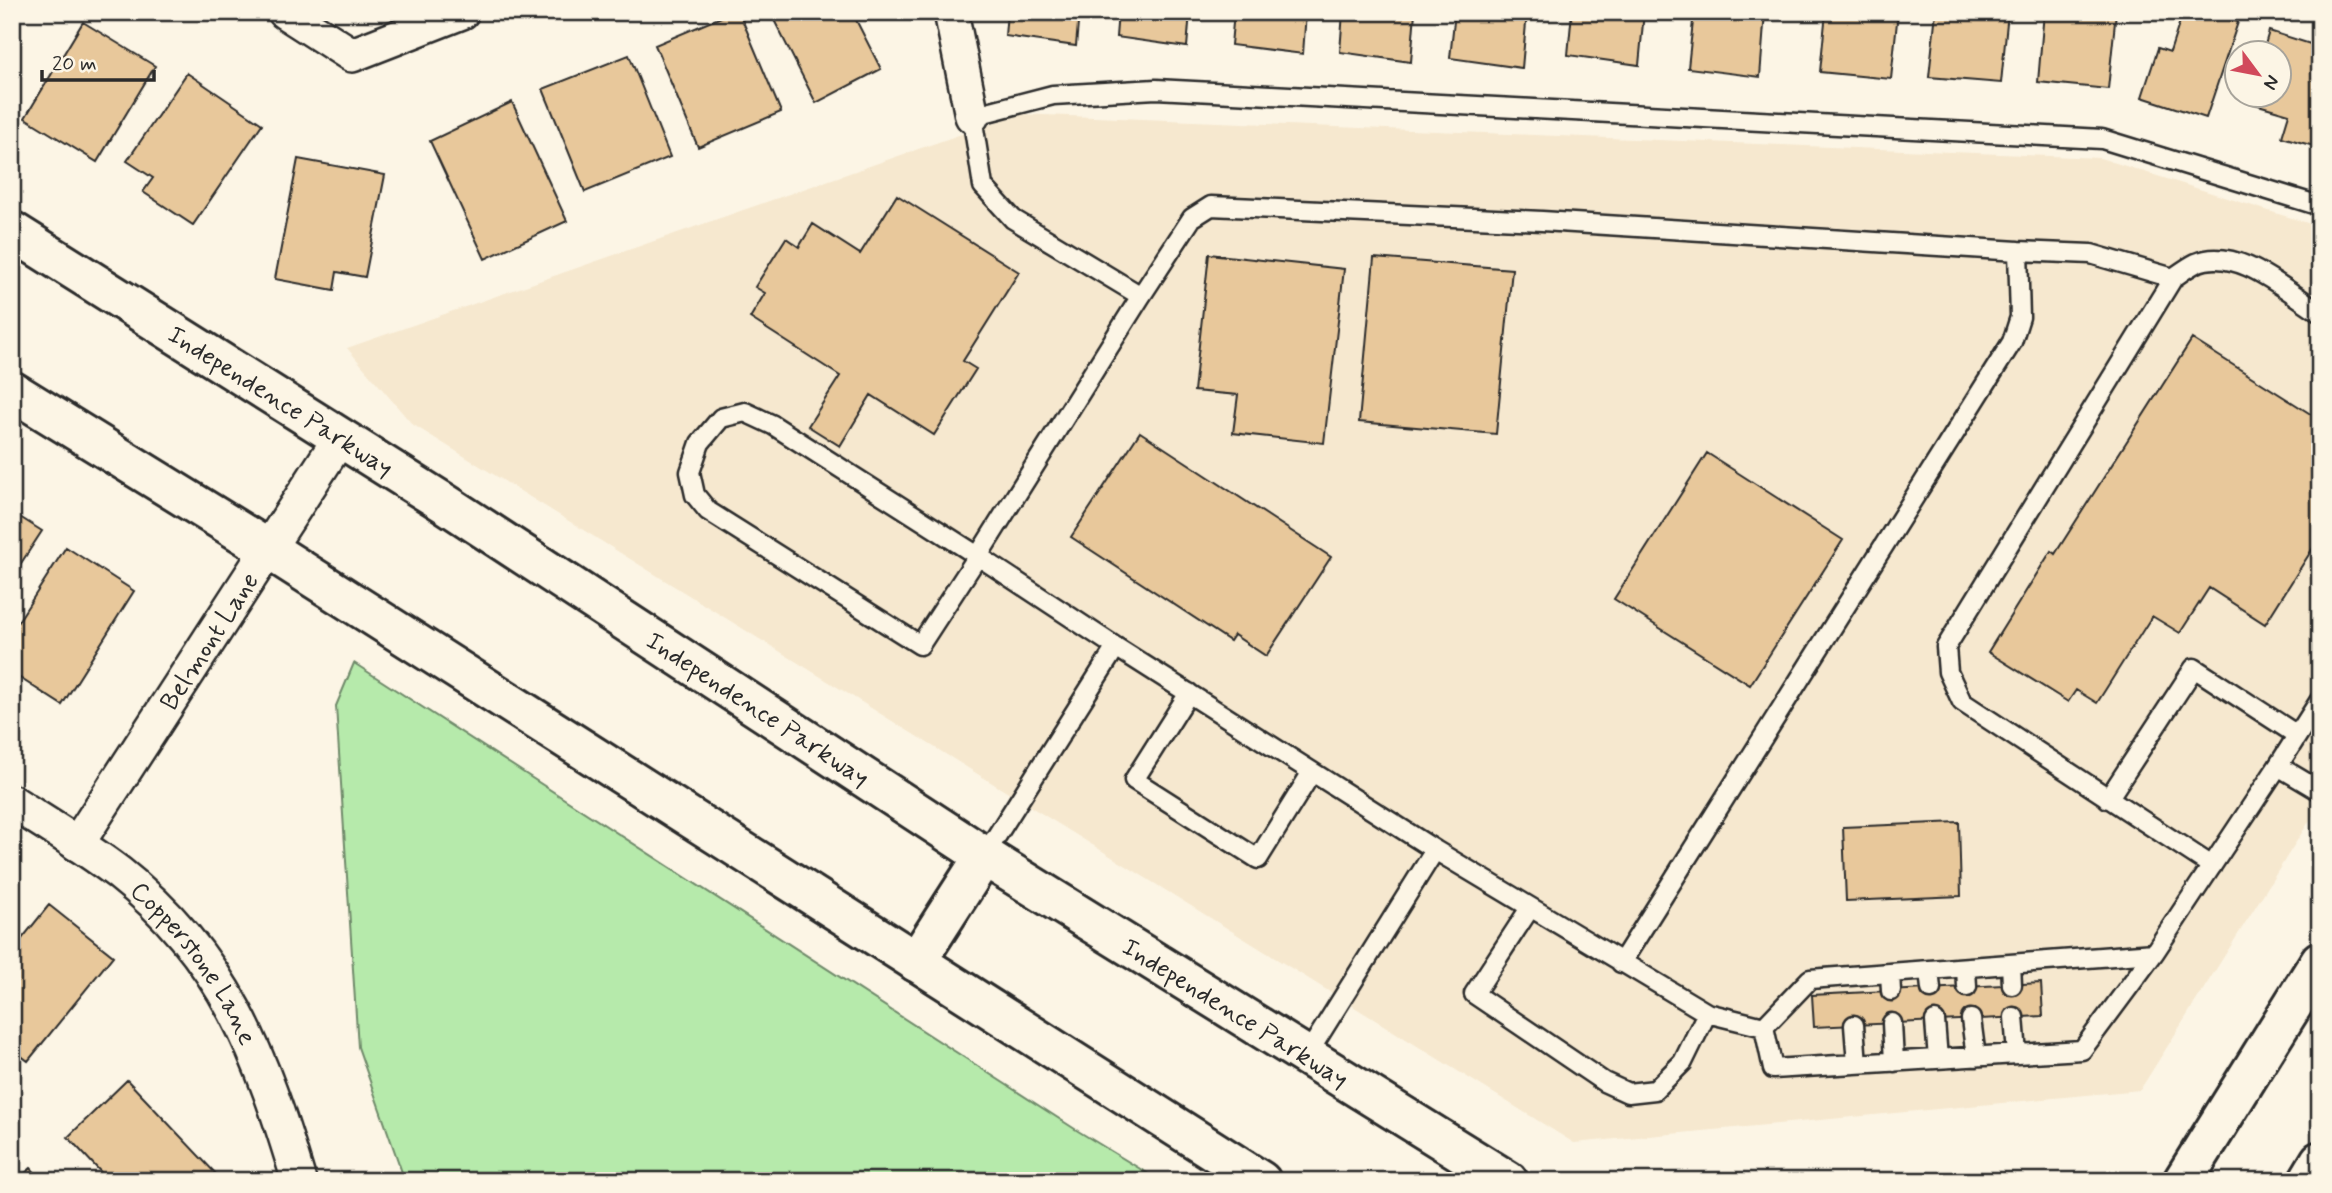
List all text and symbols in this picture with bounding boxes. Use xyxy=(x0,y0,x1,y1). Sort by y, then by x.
scale bar xyxy=(42,38,154,82)
north arrow xyxy=(2224,38,2294,108)
text: 20 m xyxy=(52,50,97,78)
text: N xyxy=(2257,70,2285,94)
street label: Independence Parkway xyxy=(161,318,399,486)
street label: Belmont Lane xyxy=(153,566,267,718)
street label: Independence Parkway xyxy=(639,625,875,796)
street label: Copperstone Lane xyxy=(122,875,264,1051)
street label: Independence Parkway xyxy=(1115,931,1354,1097)

